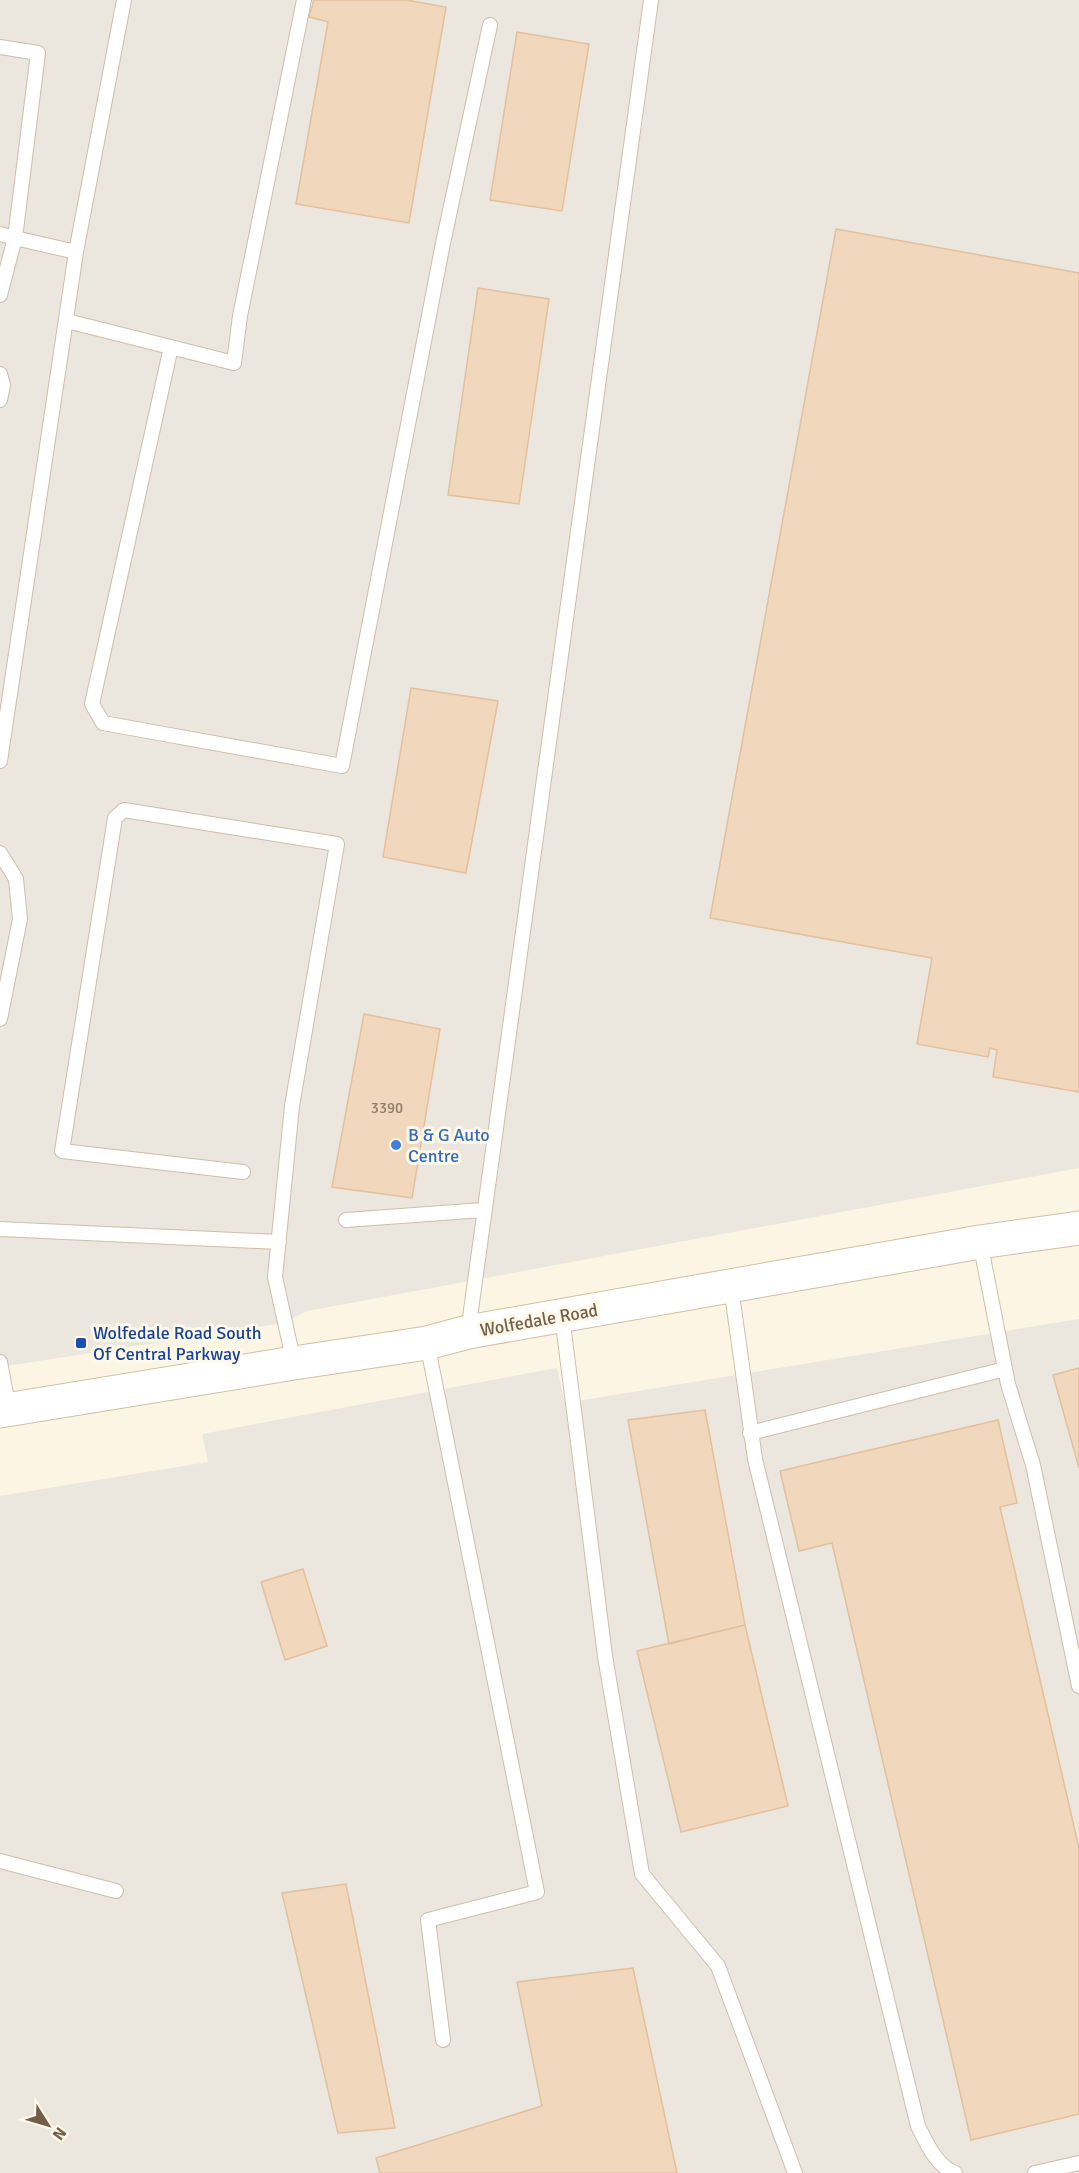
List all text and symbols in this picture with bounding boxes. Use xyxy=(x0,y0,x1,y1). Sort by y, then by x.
house number: 3390 xyxy=(371,1099,403,1117)
place label: B & G Auto Centre xyxy=(408,1124,490,1167)
marker: B & G Auto Centre xyxy=(389,1138,403,1152)
street label: Wolfedale Road xyxy=(478,1299,600,1341)
place label: Wolfedale Road South Of Central Parkway xyxy=(93,1322,262,1365)
marker: Wolfedale Road South Of Central Parkway xyxy=(74,1336,88,1350)
north arrow xyxy=(18,2095,78,2155)
text: N xyxy=(48,2123,71,2144)

